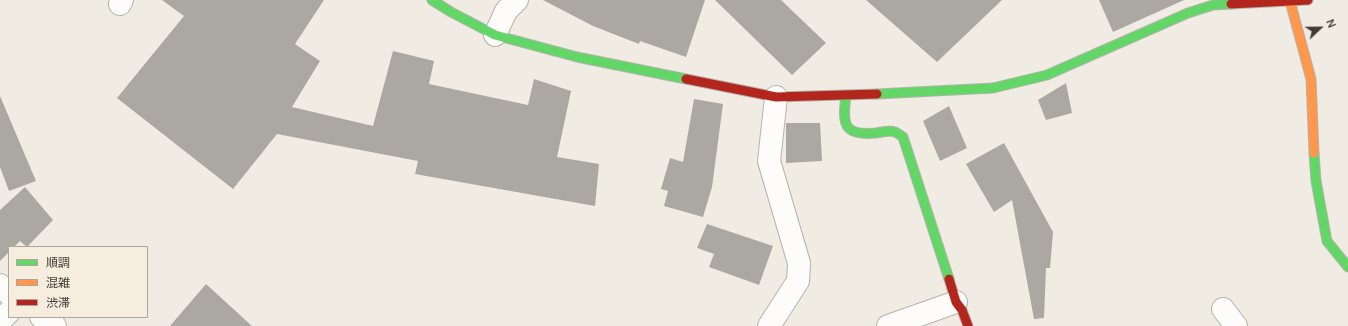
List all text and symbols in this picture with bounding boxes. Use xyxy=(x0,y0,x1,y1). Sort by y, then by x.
north arrow xyxy=(1300,8,1340,48)
text: N xyxy=(1323,17,1340,30)
legend xyxy=(8,246,148,318)
text: 順調 xyxy=(46,254,70,271)
text: 混雑 xyxy=(46,274,70,291)
text: 渋滞 xyxy=(46,294,70,311)

